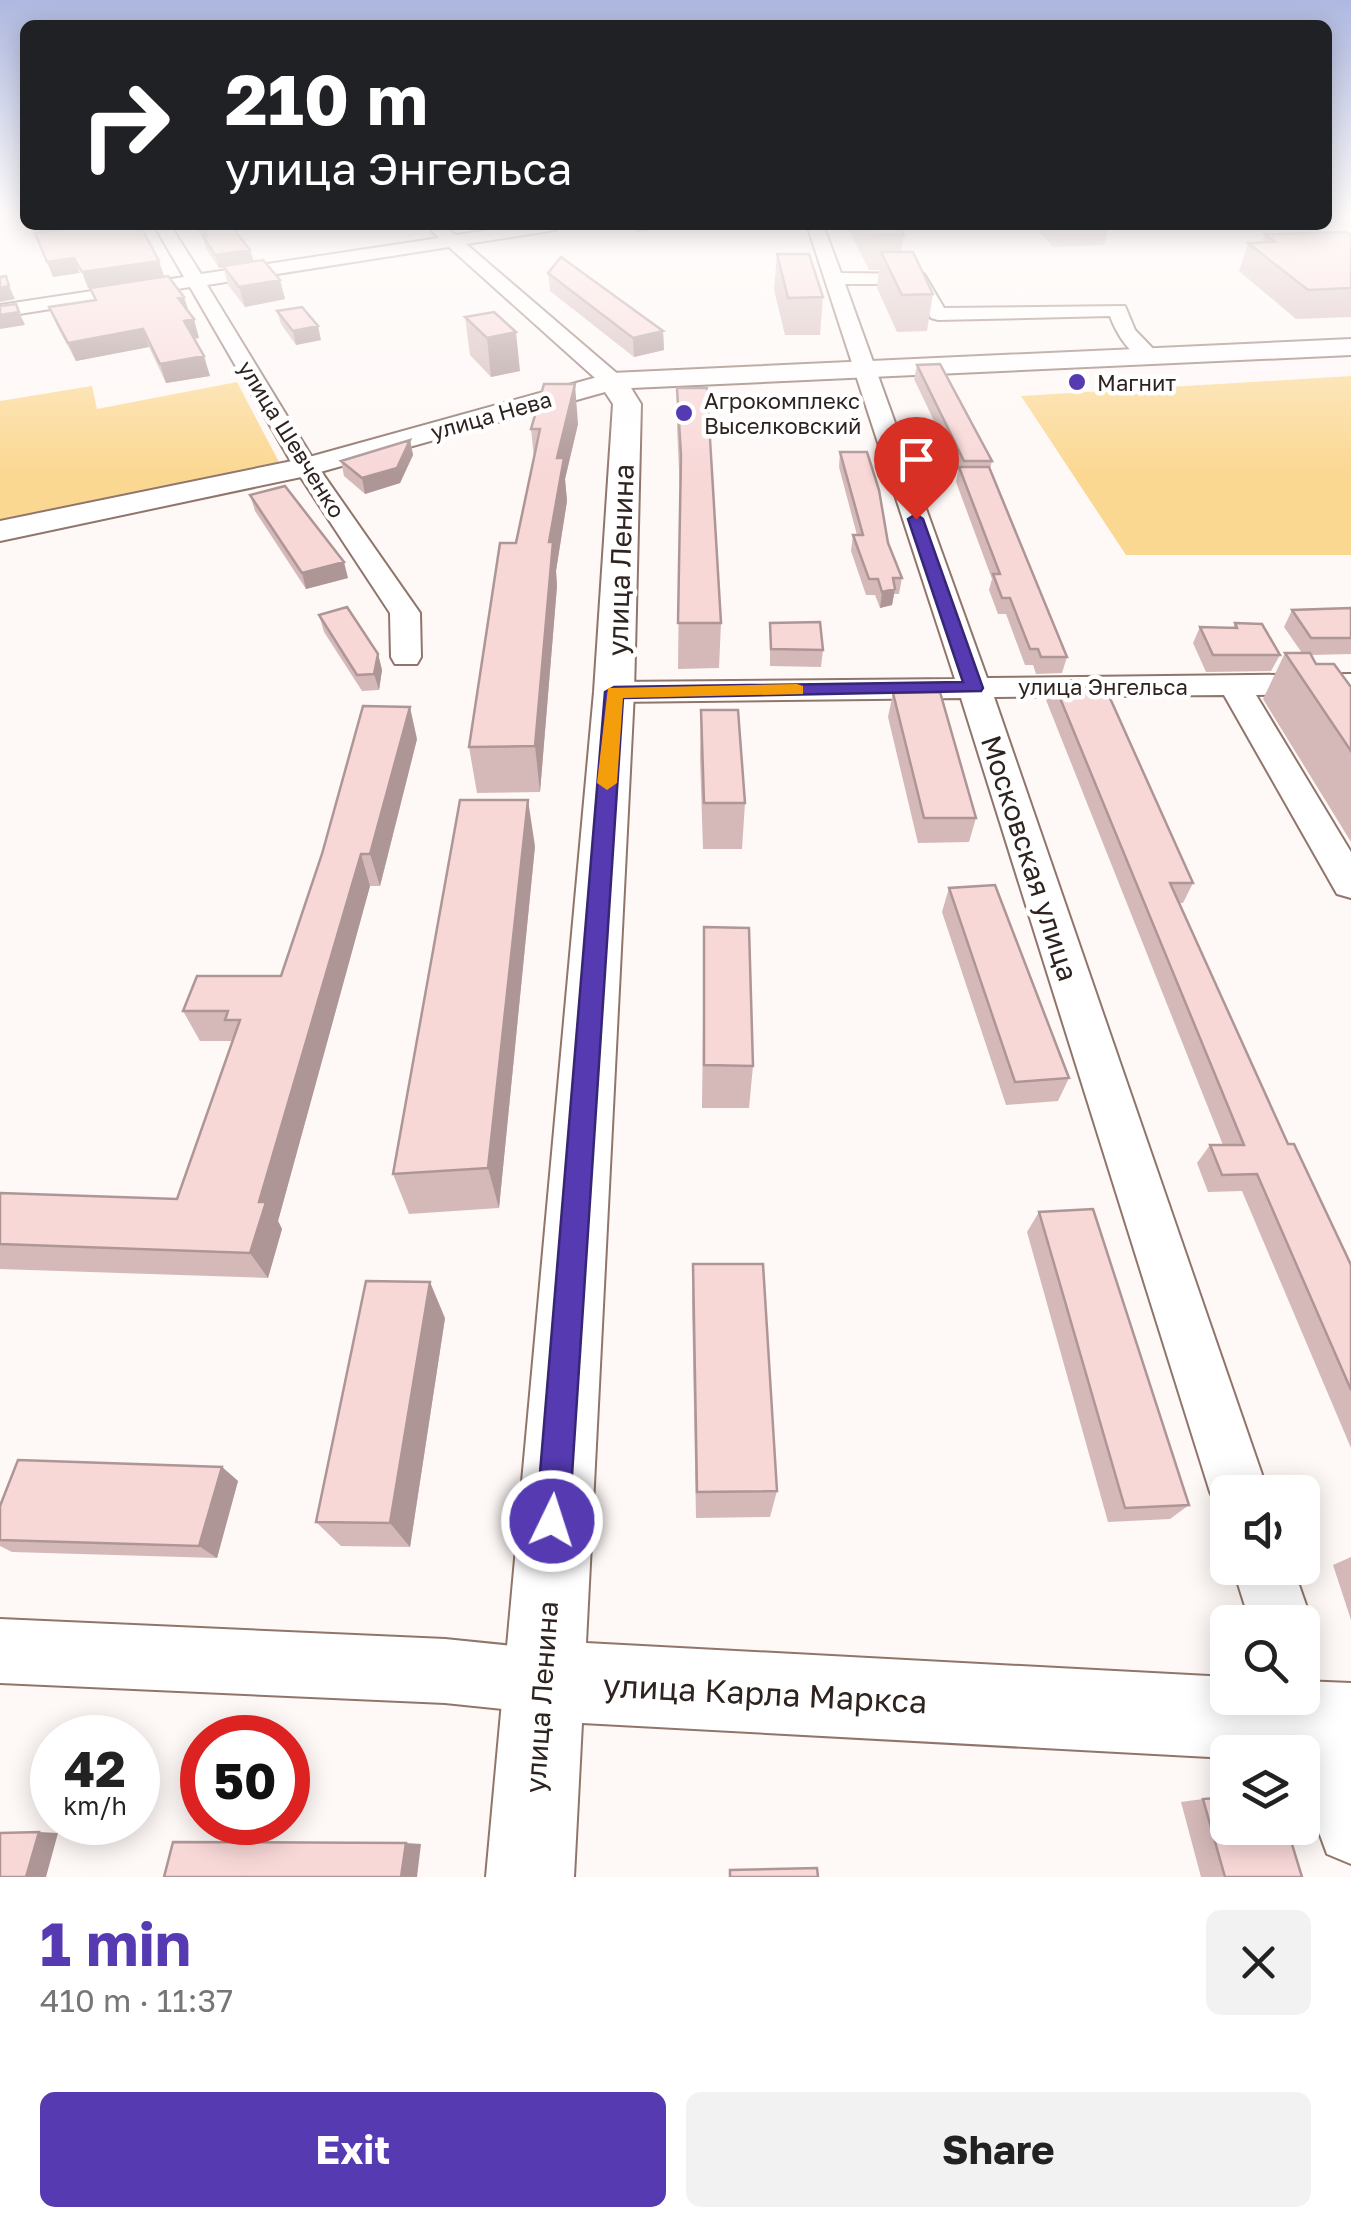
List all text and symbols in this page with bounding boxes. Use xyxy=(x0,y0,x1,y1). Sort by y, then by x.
text: 210 m xyxy=(225,56,428,140)
icon: right xyxy=(60,60,190,190)
text: улица Энгельса xyxy=(225,141,572,195)
street label: улица Шевченко xyxy=(233,355,351,523)
place label: Магнит xyxy=(1097,369,1176,396)
marker: Магнит xyxy=(1066,371,1088,393)
street label: улица Нева xyxy=(428,385,554,445)
place label: Агрокомплекс Выселковский xyxy=(704,387,862,439)
marker: Агрокомплекс Выселковский xyxy=(673,402,695,424)
pin xyxy=(874,417,959,520)
icon: arrive xyxy=(889,432,944,487)
street label: улица Ленина xyxy=(600,463,640,657)
street label: улица Энгельса xyxy=(1018,673,1188,700)
street label: Московская улица xyxy=(975,731,1085,985)
position arrow xyxy=(500,1469,604,1573)
map controls xyxy=(1210,1475,1320,1845)
button: sound xyxy=(1210,1475,1320,1585)
street label: улица Ленина xyxy=(518,1600,564,1794)
button: search xyxy=(1210,1605,1320,1715)
street label: улица Карла Маркса xyxy=(602,1666,928,1720)
speed limit sign: 50 xyxy=(180,1715,310,1845)
button: layers xyxy=(1210,1735,1320,1845)
text: 42 xyxy=(64,1738,126,1798)
text: km/h xyxy=(63,1790,127,1821)
text: 1 min xyxy=(40,1907,191,1979)
button: close xyxy=(1206,1910,1311,2015)
text: 410 m · 11:37 xyxy=(40,1981,233,2019)
button: Exit xyxy=(40,2092,666,2207)
button: Share xyxy=(686,2092,1311,2207)

